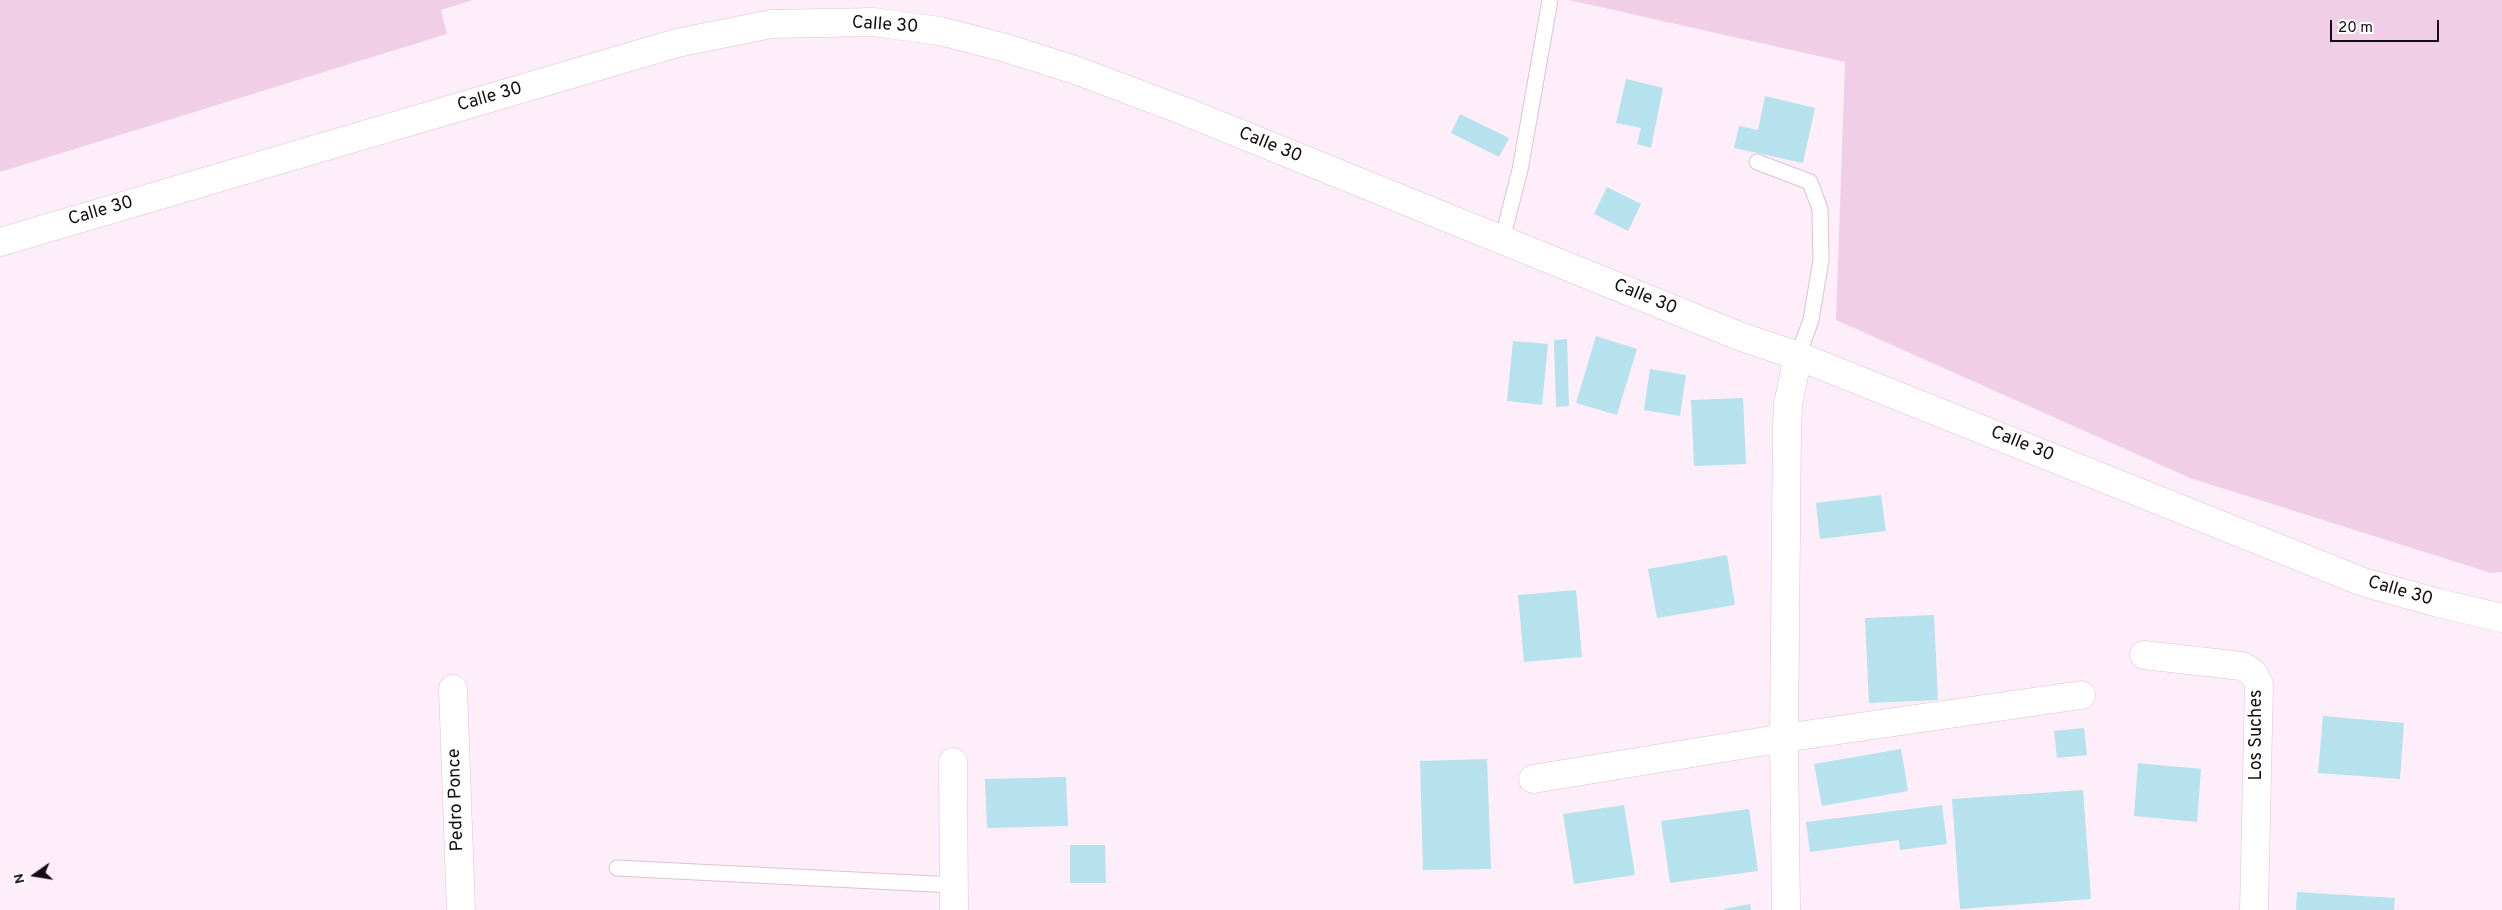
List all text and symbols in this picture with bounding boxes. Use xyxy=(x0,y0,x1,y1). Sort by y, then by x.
scale bar xyxy=(2332,10,2441,42)
street label: Calle 30 xyxy=(851,13,919,39)
text: 20 m xyxy=(2338,19,2373,38)
street label: Calle 30 xyxy=(455,78,525,118)
street label: Calle 30 xyxy=(1235,123,1305,169)
street label: Calle 30 xyxy=(66,192,136,232)
street label: Calle 30 xyxy=(1610,275,1680,321)
street label: Calle 30 xyxy=(1987,422,2057,468)
street label: Calle 30 xyxy=(2365,572,2435,612)
street label: Los Suches xyxy=(2246,690,2268,780)
street label: Pedro Ponce xyxy=(444,748,470,852)
north arrow xyxy=(10,850,60,900)
text: N xyxy=(10,872,29,885)

